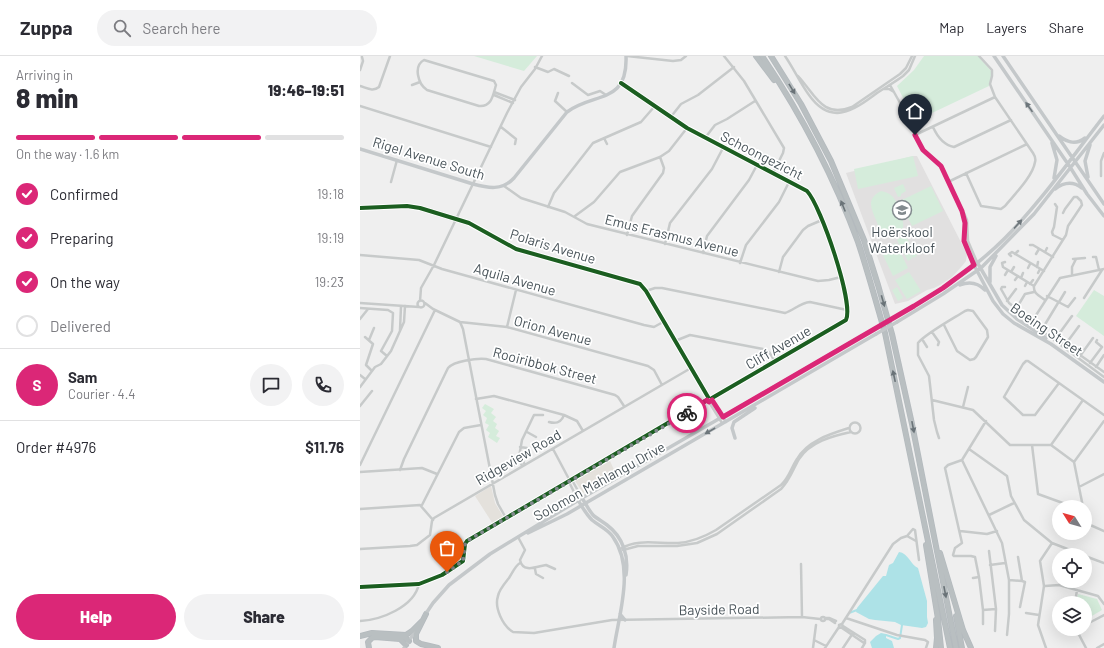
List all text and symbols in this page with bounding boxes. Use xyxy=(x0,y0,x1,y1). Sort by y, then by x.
search box xyxy=(97,10,377,46)
text: Zuppa xyxy=(20,16,73,39)
icon: search xyxy=(111,17,133,39)
text: Search here xyxy=(143,19,221,37)
text: Map xyxy=(939,19,964,36)
text: Layers xyxy=(986,19,1027,36)
text: Share xyxy=(1049,19,1084,36)
text: Arriving in xyxy=(16,67,73,83)
text: 19:46–19:51 xyxy=(268,81,344,99)
text: 8 min xyxy=(16,82,78,113)
one-way arrow xyxy=(788,83,795,95)
pin xyxy=(898,94,932,135)
icon: home xyxy=(904,100,926,122)
one-way arrow xyxy=(1025,102,1033,113)
street label: Schoongezicht xyxy=(718,127,806,183)
street label: Rigel Avenue South xyxy=(371,133,487,183)
text: On the way · 1.6 km xyxy=(16,146,119,162)
icon: check xyxy=(16,183,38,205)
text: Confirmed xyxy=(50,185,118,203)
text: 19:18 xyxy=(317,186,344,202)
one-way arrow xyxy=(839,199,845,211)
school or university icon: Hoërskool Waterkloof xyxy=(891,199,913,221)
street label: Emus Erasmus Avenue xyxy=(603,210,741,260)
one-way arrow xyxy=(1013,219,1023,229)
place label: Hoërskool Waterkloof xyxy=(869,223,935,256)
street label: Polaris Avenue xyxy=(508,225,598,267)
icon: check xyxy=(16,227,38,249)
text: Preparing xyxy=(50,229,114,247)
text: 19:19 xyxy=(317,230,344,246)
street label: Aquila Avenue xyxy=(472,259,558,299)
icon: check xyxy=(16,271,38,293)
text: On the way xyxy=(50,273,120,291)
text: 19:23 xyxy=(315,274,344,290)
one-way arrow xyxy=(880,295,886,307)
street label: Boeing Street xyxy=(1008,299,1086,359)
street label: Orion Avenue xyxy=(512,311,594,349)
text: Delivered xyxy=(50,317,111,335)
street label: Cliff Avenue xyxy=(742,321,814,373)
street label: Rooiribbok Street xyxy=(491,343,599,387)
button: chat xyxy=(250,364,292,406)
button: phone xyxy=(302,364,344,406)
text: Sam xyxy=(68,368,97,386)
one-way arrow xyxy=(890,370,896,382)
text: S xyxy=(33,376,41,394)
text: Courier · 4.4 xyxy=(68,386,136,402)
courier xyxy=(667,393,707,433)
icon: bike xyxy=(676,402,698,424)
one-way arrow xyxy=(910,421,916,434)
street label: Ridgeview Road xyxy=(472,426,564,488)
one-way arrow xyxy=(704,428,716,435)
text: Order #4976 xyxy=(16,438,96,456)
text: $11.76 xyxy=(305,438,344,456)
street label: Solomon Mahlangu Drive xyxy=(530,438,668,524)
north arrow xyxy=(1052,500,1092,540)
map controls xyxy=(1052,500,1092,636)
pin xyxy=(430,531,464,572)
icon: bag xyxy=(436,537,458,559)
button: locate xyxy=(1052,548,1092,588)
one-way arrow xyxy=(942,586,948,598)
button: Help xyxy=(16,594,176,640)
button: Share xyxy=(184,594,344,640)
button: layers xyxy=(1052,596,1092,636)
street label: Bayside Road xyxy=(678,600,760,618)

